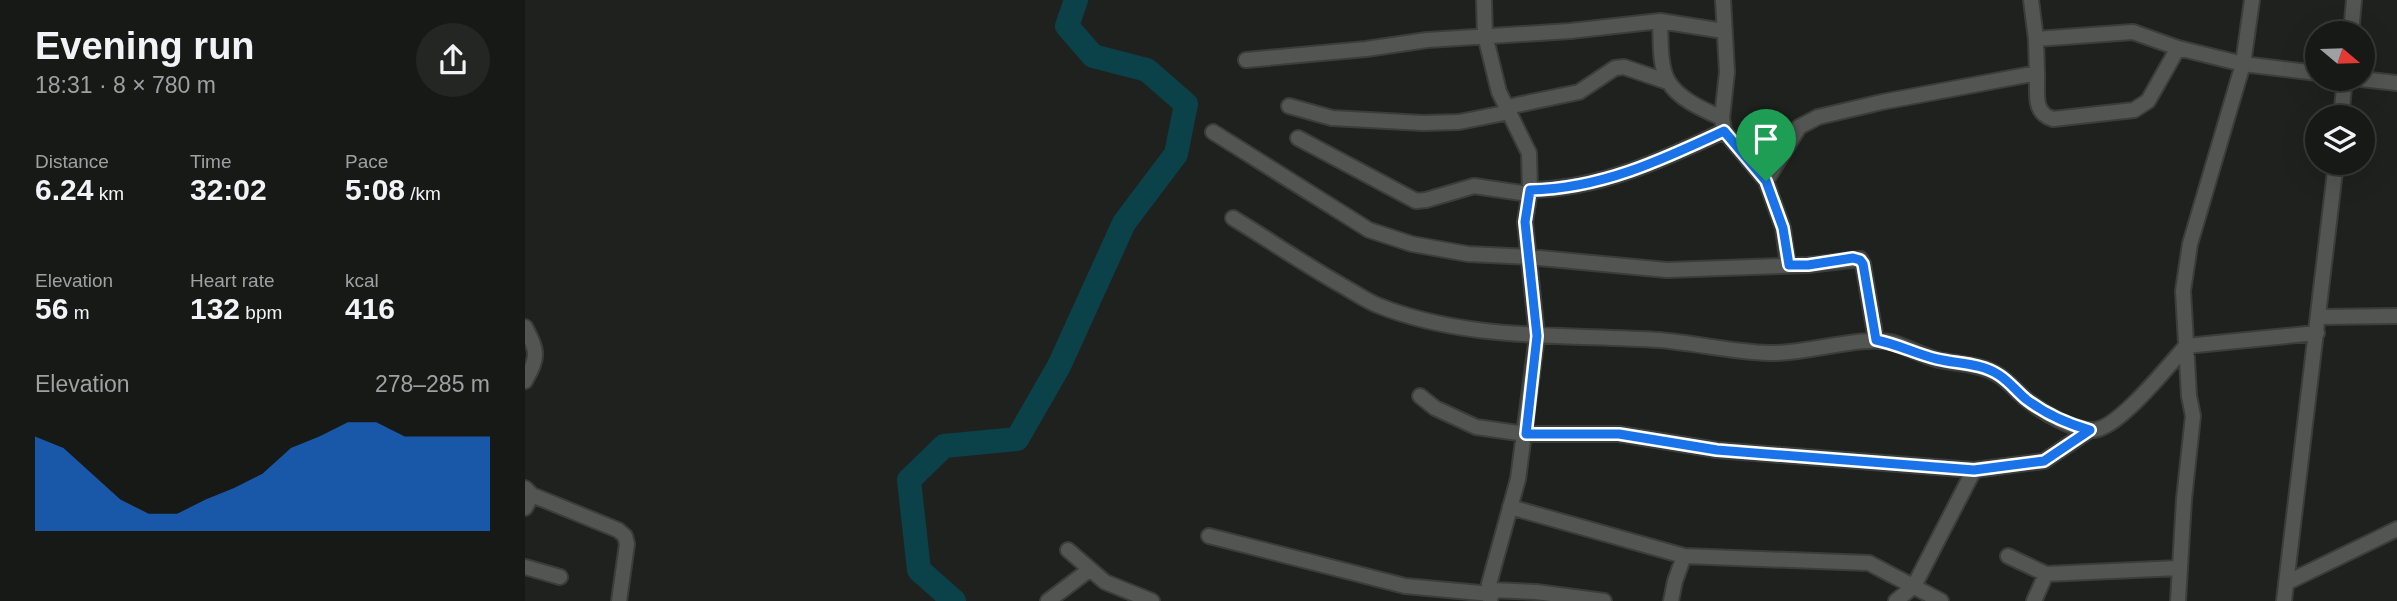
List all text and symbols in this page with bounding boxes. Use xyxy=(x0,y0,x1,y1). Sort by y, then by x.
north arrow xyxy=(2305,21,2375,91)
map controls xyxy=(2305,21,2375,175)
button: share xyxy=(416,23,490,97)
text: Evening run xyxy=(35,25,255,67)
text: 18:31 · 8 × 780 m xyxy=(35,72,216,98)
button: layers xyxy=(2305,105,2375,175)
pin xyxy=(1736,109,1796,181)
icon: arrive xyxy=(1747,120,1785,158)
text: Distance xyxy=(35,151,109,172)
text: Time xyxy=(190,151,232,172)
text: Pace xyxy=(345,151,388,172)
text: 6.24 xyxy=(35,173,93,206)
text: 32:02 xyxy=(190,173,267,206)
text: 5:08 xyxy=(345,173,405,206)
text: km xyxy=(93,183,124,204)
text: /km xyxy=(405,183,441,204)
text: Elevation xyxy=(35,270,113,291)
text: Heart rate xyxy=(190,270,274,291)
text: kcal xyxy=(345,270,379,291)
text: 56 xyxy=(35,292,68,325)
text: 132 xyxy=(190,292,240,325)
text: 416 xyxy=(345,292,395,325)
text: m xyxy=(68,302,89,323)
text: bpm xyxy=(240,302,282,323)
text: Elevation xyxy=(35,371,130,397)
text: 278–285 m xyxy=(375,371,490,397)

